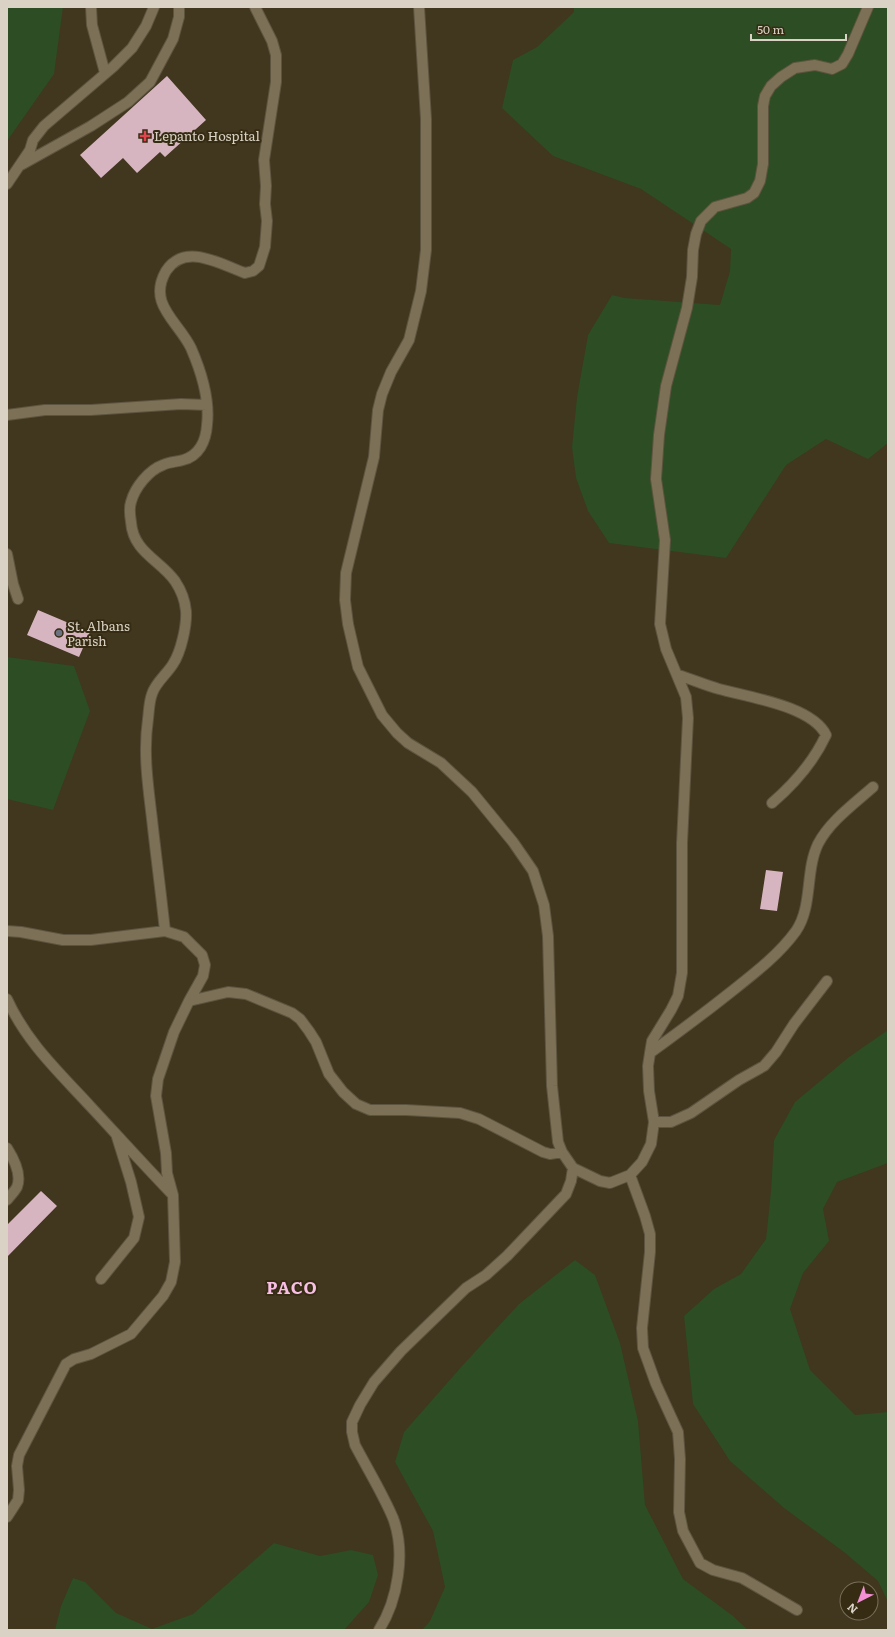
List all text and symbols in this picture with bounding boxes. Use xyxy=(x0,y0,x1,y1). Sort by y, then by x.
scale bar xyxy=(751,16,846,42)
text: 50 m xyxy=(757,20,784,38)
place label: Lepanto Hospital xyxy=(154,126,261,145)
marker: Lepanto Hospital xyxy=(139,130,151,142)
place label: St. Albans Parish xyxy=(67,616,130,650)
marker: St. Albans Parish xyxy=(54,628,64,638)
district label: PACO xyxy=(266,1274,318,1299)
north arrow xyxy=(839,1581,879,1621)
text: N xyxy=(843,1600,860,1618)

